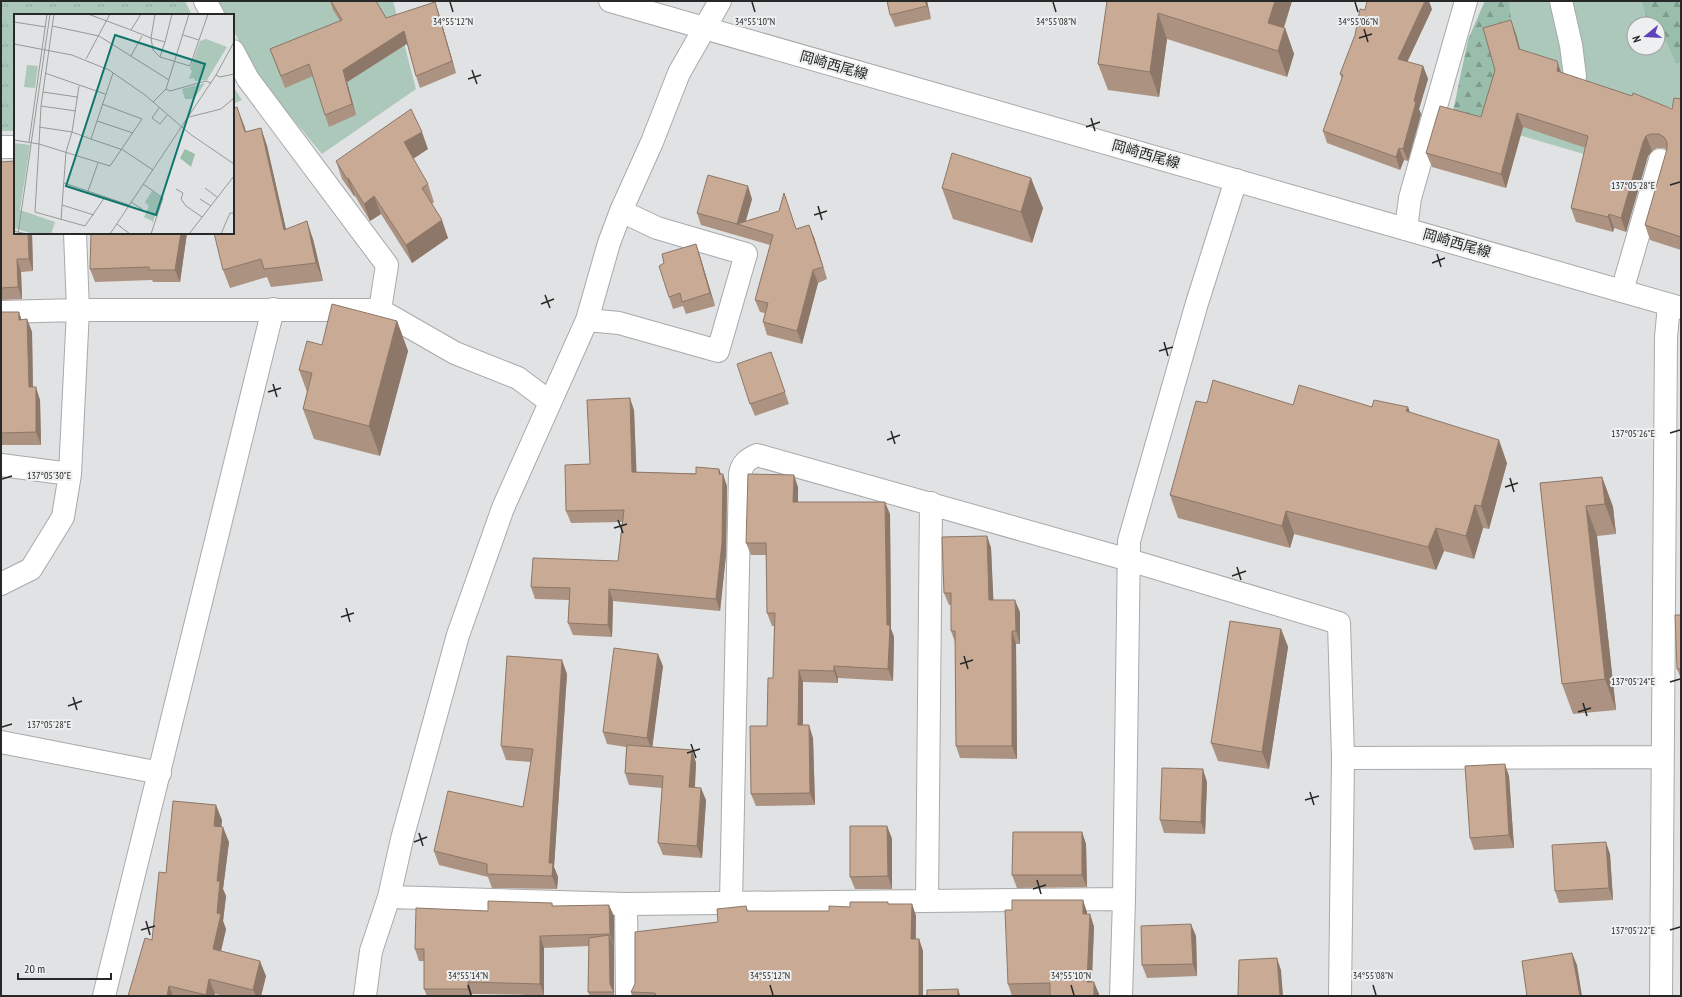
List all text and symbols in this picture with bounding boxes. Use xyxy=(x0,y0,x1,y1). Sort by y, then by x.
inset map xyxy=(14,14,234,234)
text: 34°55'12"N xyxy=(433,15,473,28)
text: 34°55'10"N xyxy=(735,15,775,28)
text: 34°55'08"N xyxy=(1036,15,1076,28)
text: 34°55'06"N xyxy=(1338,15,1378,28)
north arrow xyxy=(1626,16,1666,56)
text: N xyxy=(1629,34,1644,44)
street label: 岡崎西尾線 xyxy=(798,47,870,83)
street label: 岡崎西尾線 xyxy=(1110,136,1182,172)
text: 137°05'28"E xyxy=(1611,179,1655,192)
street label: 岡崎西尾線 xyxy=(1421,225,1493,261)
text: 137°05'26"E xyxy=(1611,427,1655,440)
text: 137°05'30"E xyxy=(27,469,71,482)
text: 137°05'24"E xyxy=(1611,675,1655,688)
text: 137°05'28"E xyxy=(27,718,71,731)
text: 137°05'22"E xyxy=(1611,924,1655,937)
scale bar xyxy=(18,955,111,981)
text: 20 m xyxy=(24,961,45,976)
text: 34°55'14"N xyxy=(448,969,488,982)
text: 34°55'12"N xyxy=(750,969,790,982)
text: 34°55'10"N xyxy=(1051,969,1091,982)
text: 34°55'08"N xyxy=(1353,969,1393,982)

